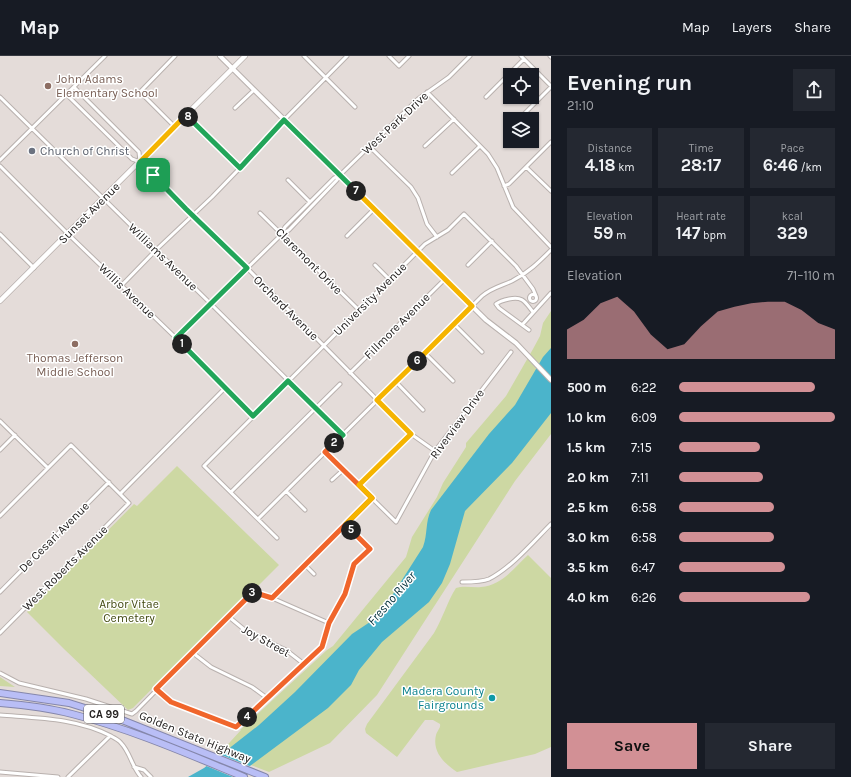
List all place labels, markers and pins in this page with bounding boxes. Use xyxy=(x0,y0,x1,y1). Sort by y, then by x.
place label: John Adams Elementary School xyxy=(56,72,158,100)
marker: John Adams Elementary School xyxy=(43,81,53,91)
pin: 8 xyxy=(178,107,198,127)
place label: Church of Christ xyxy=(40,144,130,158)
marker: Church of Christ xyxy=(27,146,37,156)
pin xyxy=(136,158,170,192)
pin: 7 xyxy=(346,181,366,201)
pin: 1 xyxy=(172,334,192,354)
marker: Thomas Jefferson Middle School xyxy=(70,339,80,349)
place label: Thomas Jefferson Middle School xyxy=(27,351,123,379)
pin: 6 xyxy=(407,351,427,371)
pin: 2 xyxy=(324,433,344,453)
pin: 5 xyxy=(341,520,361,540)
pin: 3 xyxy=(242,583,262,603)
place label: Madera County Fairgrounds xyxy=(402,684,484,712)
marker: Madera County Fairgrounds xyxy=(487,693,497,703)
pin: 4 xyxy=(237,707,257,727)

